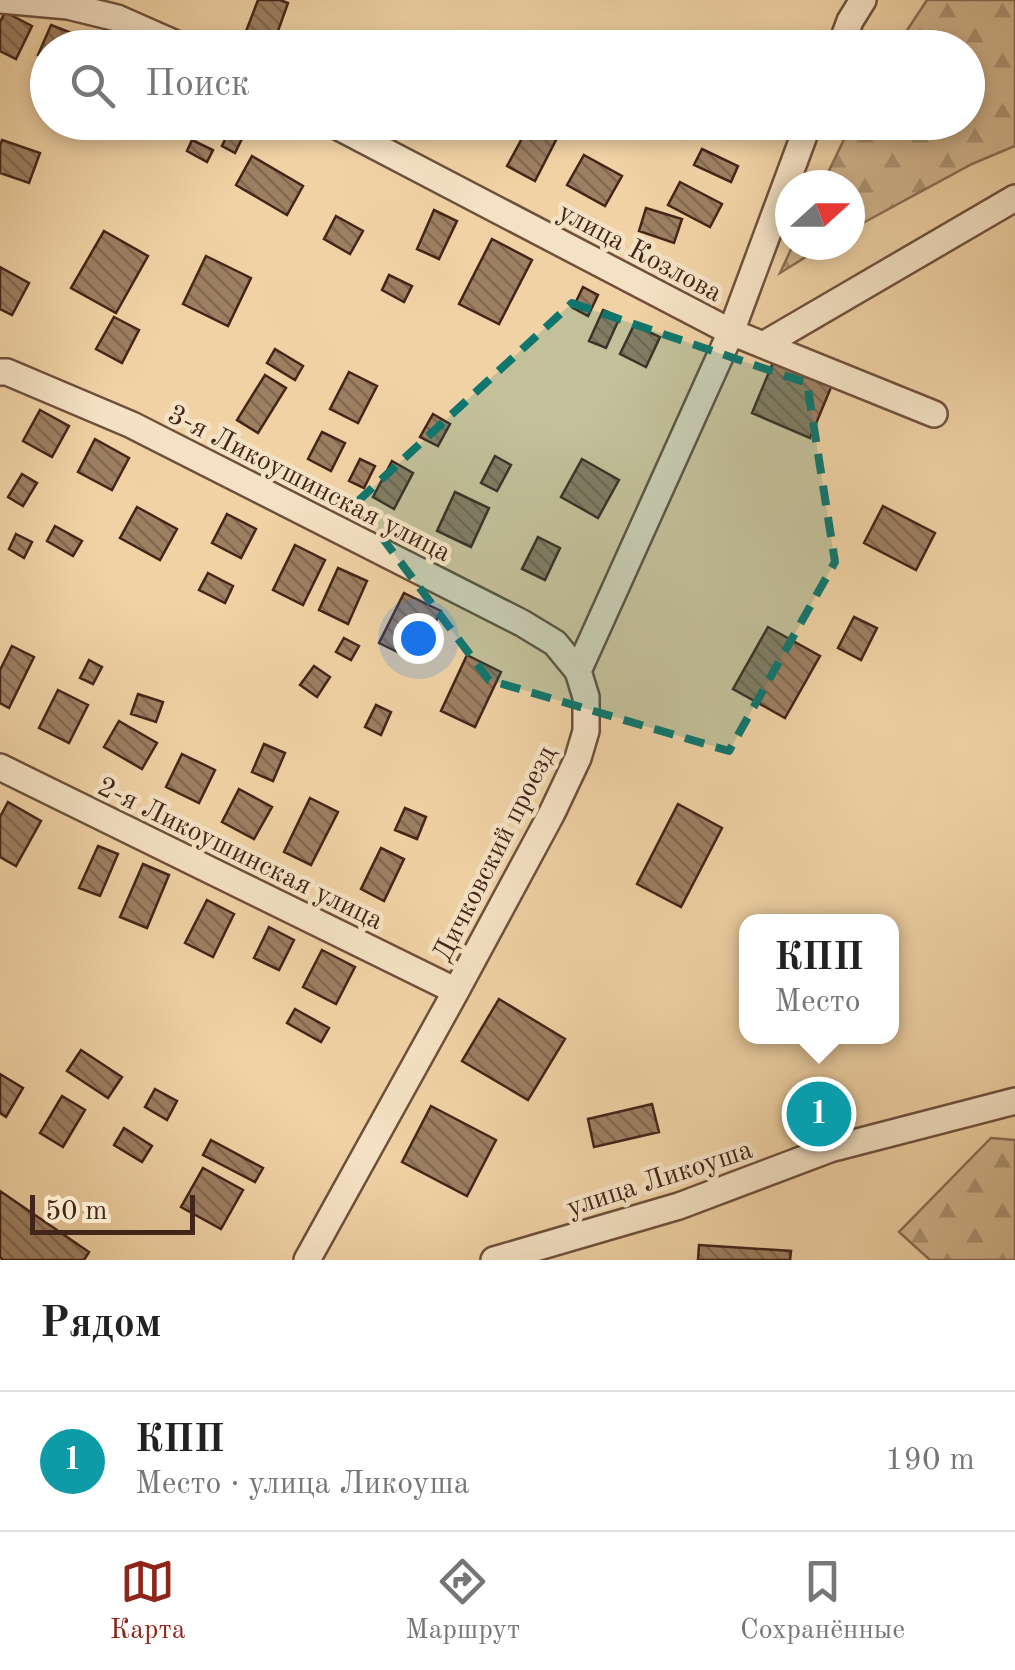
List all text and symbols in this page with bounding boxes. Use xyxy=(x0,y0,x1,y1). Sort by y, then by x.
search box xyxy=(30,30,985,140)
icon: search xyxy=(65,58,120,113)
text: Поиск xyxy=(145,66,250,104)
north arrow xyxy=(775,170,865,260)
street label: улица Козлова xyxy=(553,199,726,309)
street label: 3-я Ликоушинская улица xyxy=(162,401,455,568)
your location xyxy=(393,613,444,664)
street label: Дичковский проезд xyxy=(429,742,562,967)
street label: 2-я Ликоушинская улица xyxy=(93,773,387,936)
popup xyxy=(739,914,899,1044)
text: КПП xyxy=(774,940,864,978)
text: Место xyxy=(774,987,861,1019)
pin: 1 xyxy=(786,1076,852,1152)
street label: улица Ликоуша xyxy=(564,1137,756,1223)
scale bar xyxy=(30,1190,195,1234)
text: 50 m xyxy=(45,1198,108,1226)
text: Рядом xyxy=(40,1304,162,1346)
text: КПП xyxy=(135,1422,225,1460)
text: 1 xyxy=(63,1445,82,1477)
text: 190 m xyxy=(885,1445,975,1477)
text: Место · улица Ликоуша xyxy=(135,1469,470,1501)
tab: Карта xyxy=(110,1554,186,1649)
tab: Маршрут xyxy=(405,1554,520,1649)
tab: Сохранённые xyxy=(740,1554,905,1649)

